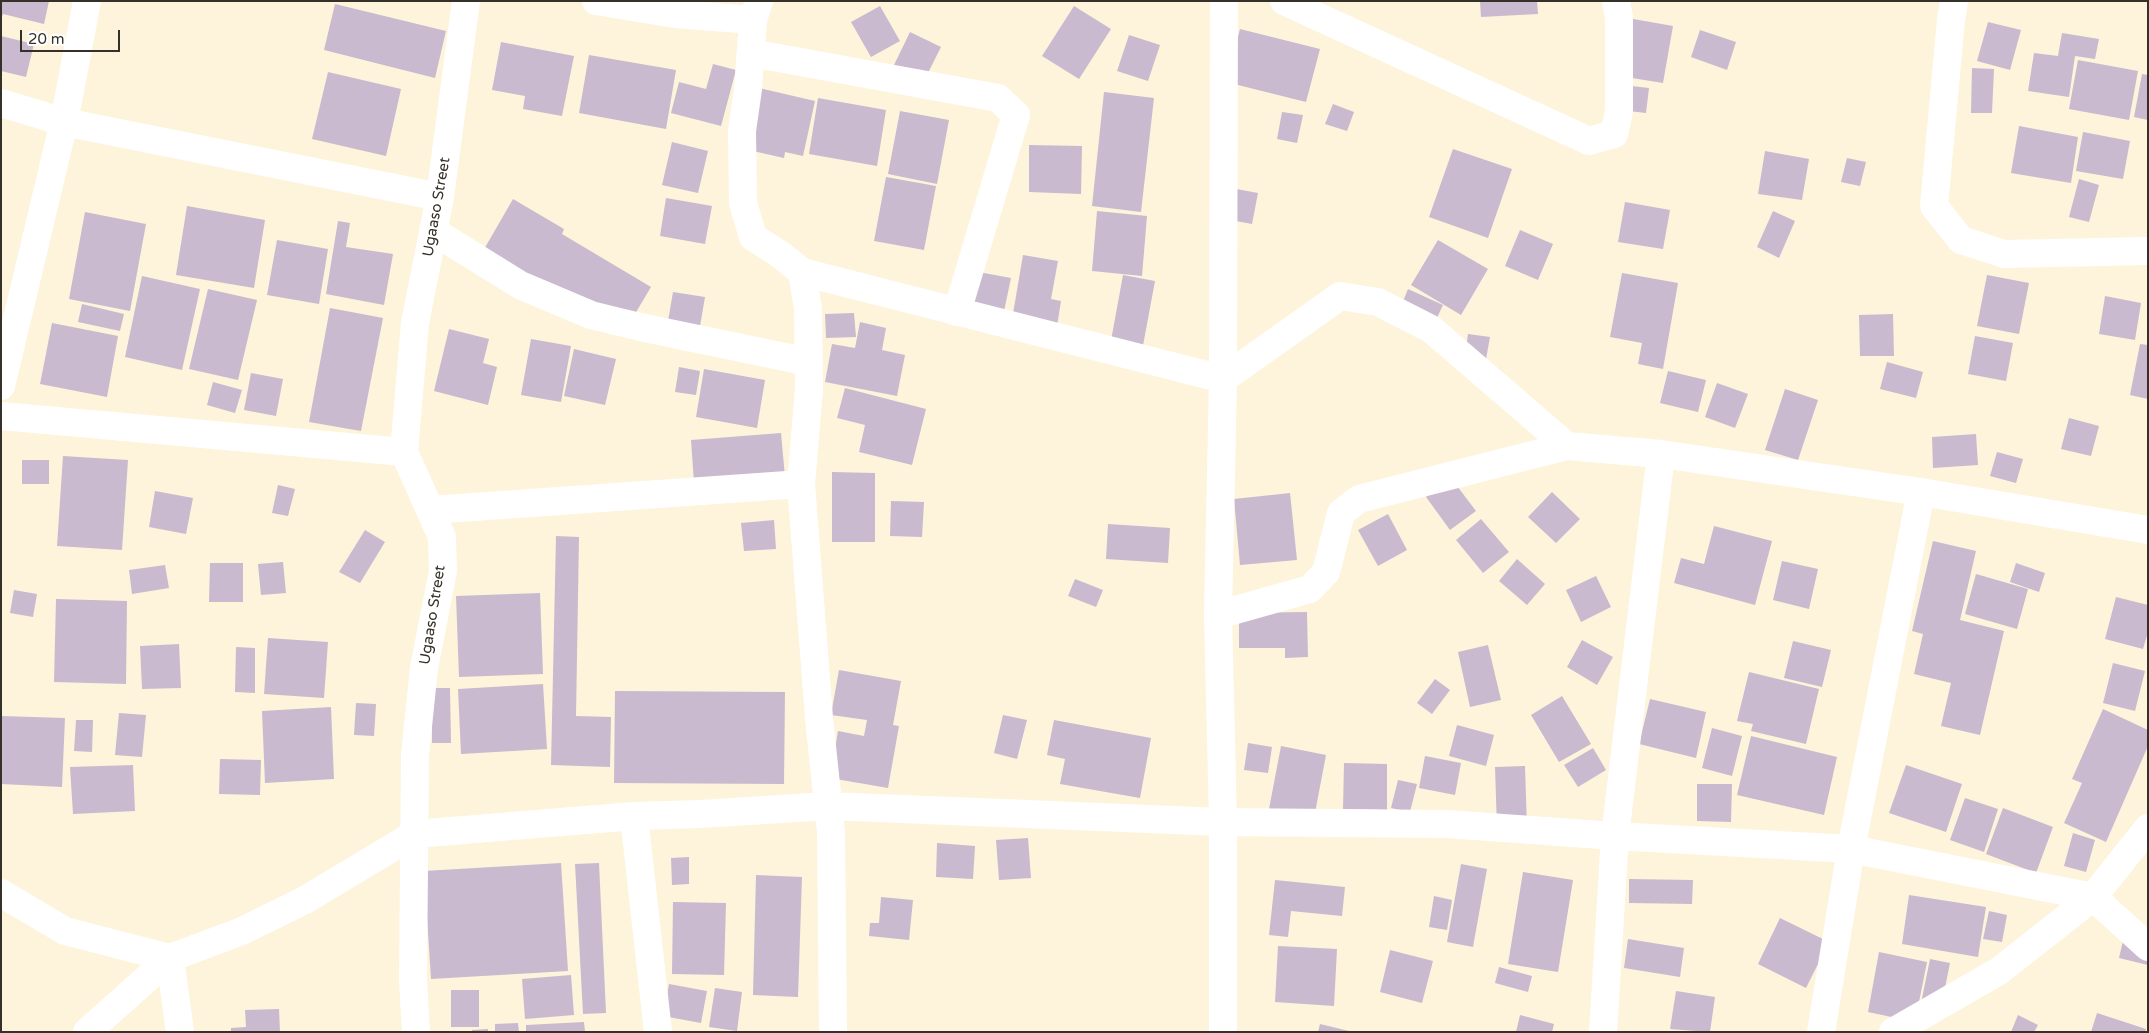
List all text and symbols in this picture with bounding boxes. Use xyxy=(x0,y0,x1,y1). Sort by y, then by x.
scale bar xyxy=(22,20,122,52)
text: 20 m xyxy=(28,30,65,48)
street label: Ugaaso Street xyxy=(419,156,455,258)
street label: Ugaaso Street xyxy=(416,564,450,666)

